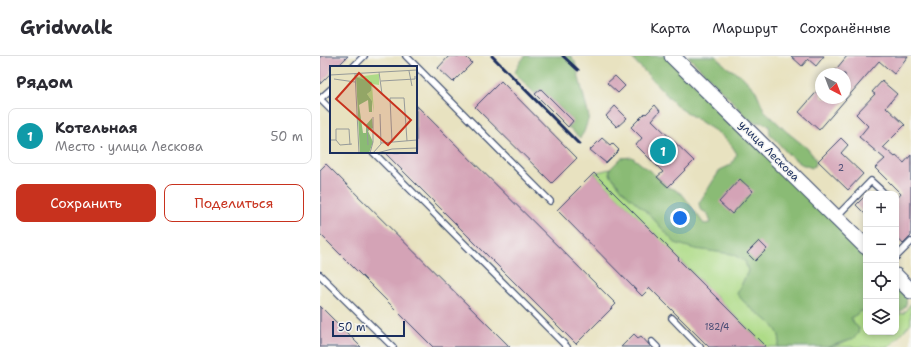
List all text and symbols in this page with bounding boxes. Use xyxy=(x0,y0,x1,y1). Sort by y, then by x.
text: Gridwalk xyxy=(20,15,113,40)
text: Карта xyxy=(650,19,690,37)
text: Маршрут xyxy=(712,19,778,37)
text: Сохранённые xyxy=(800,19,891,37)
inset map xyxy=(330,66,417,153)
north arrow xyxy=(815,68,851,104)
text: Рядом xyxy=(16,71,73,93)
street label: улица Лескова xyxy=(735,117,803,185)
text: Котельная xyxy=(55,118,138,138)
text: 1 xyxy=(27,128,33,145)
text: 50 m xyxy=(270,128,303,145)
pin: 1 xyxy=(650,136,676,166)
text: Место · улица Лескова xyxy=(55,138,203,155)
house number: 2 xyxy=(838,162,844,174)
button: Сохранить xyxy=(16,184,156,222)
button: Поделиться xyxy=(164,184,304,222)
map controls xyxy=(863,191,899,335)
button: + xyxy=(863,191,899,227)
your location xyxy=(670,208,690,228)
button: − xyxy=(863,227,899,263)
button: locate xyxy=(863,263,899,299)
button: layers xyxy=(863,299,899,335)
scale bar xyxy=(332,319,405,338)
text: 50 m xyxy=(338,320,366,335)
house number: 182/4 xyxy=(705,321,729,333)

